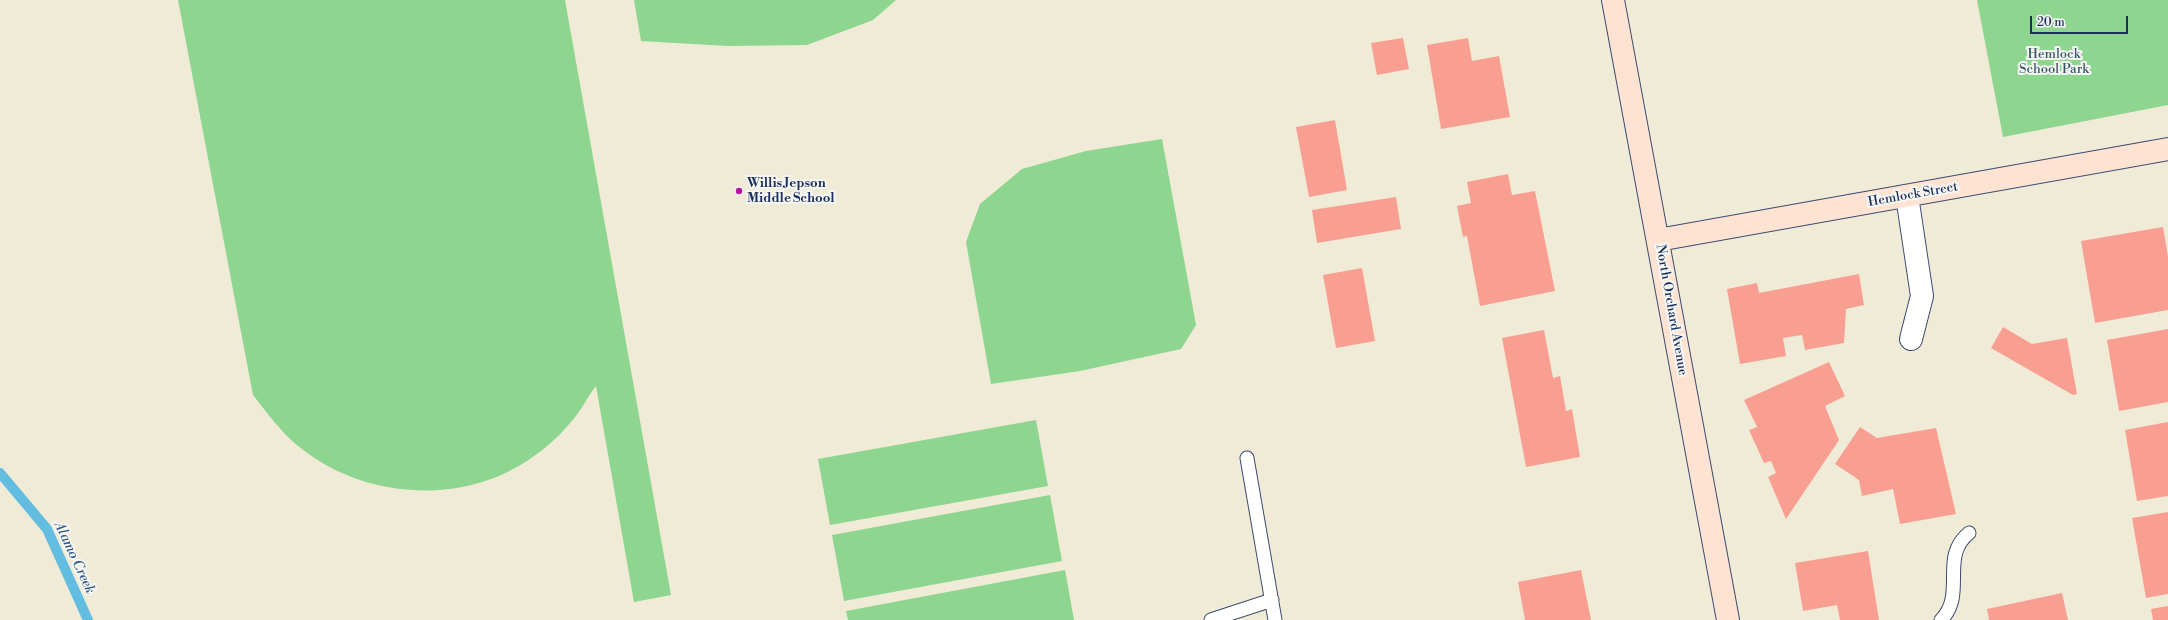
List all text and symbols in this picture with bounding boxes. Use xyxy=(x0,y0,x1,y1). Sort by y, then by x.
scale bar xyxy=(2032,8,2130,34)
text: 20 m xyxy=(2037,15,2065,30)
park label: Hemlock School Park xyxy=(2019,47,2089,78)
place label: Willis Jepson Middle School xyxy=(747,176,835,207)
street label: Hemlock Street xyxy=(1867,179,1959,211)
marker: Willis Jepson Middle School xyxy=(734,186,744,196)
street label: North Orchard Avenue xyxy=(1652,243,1690,377)
water label: Alamo Creek xyxy=(50,519,98,597)

